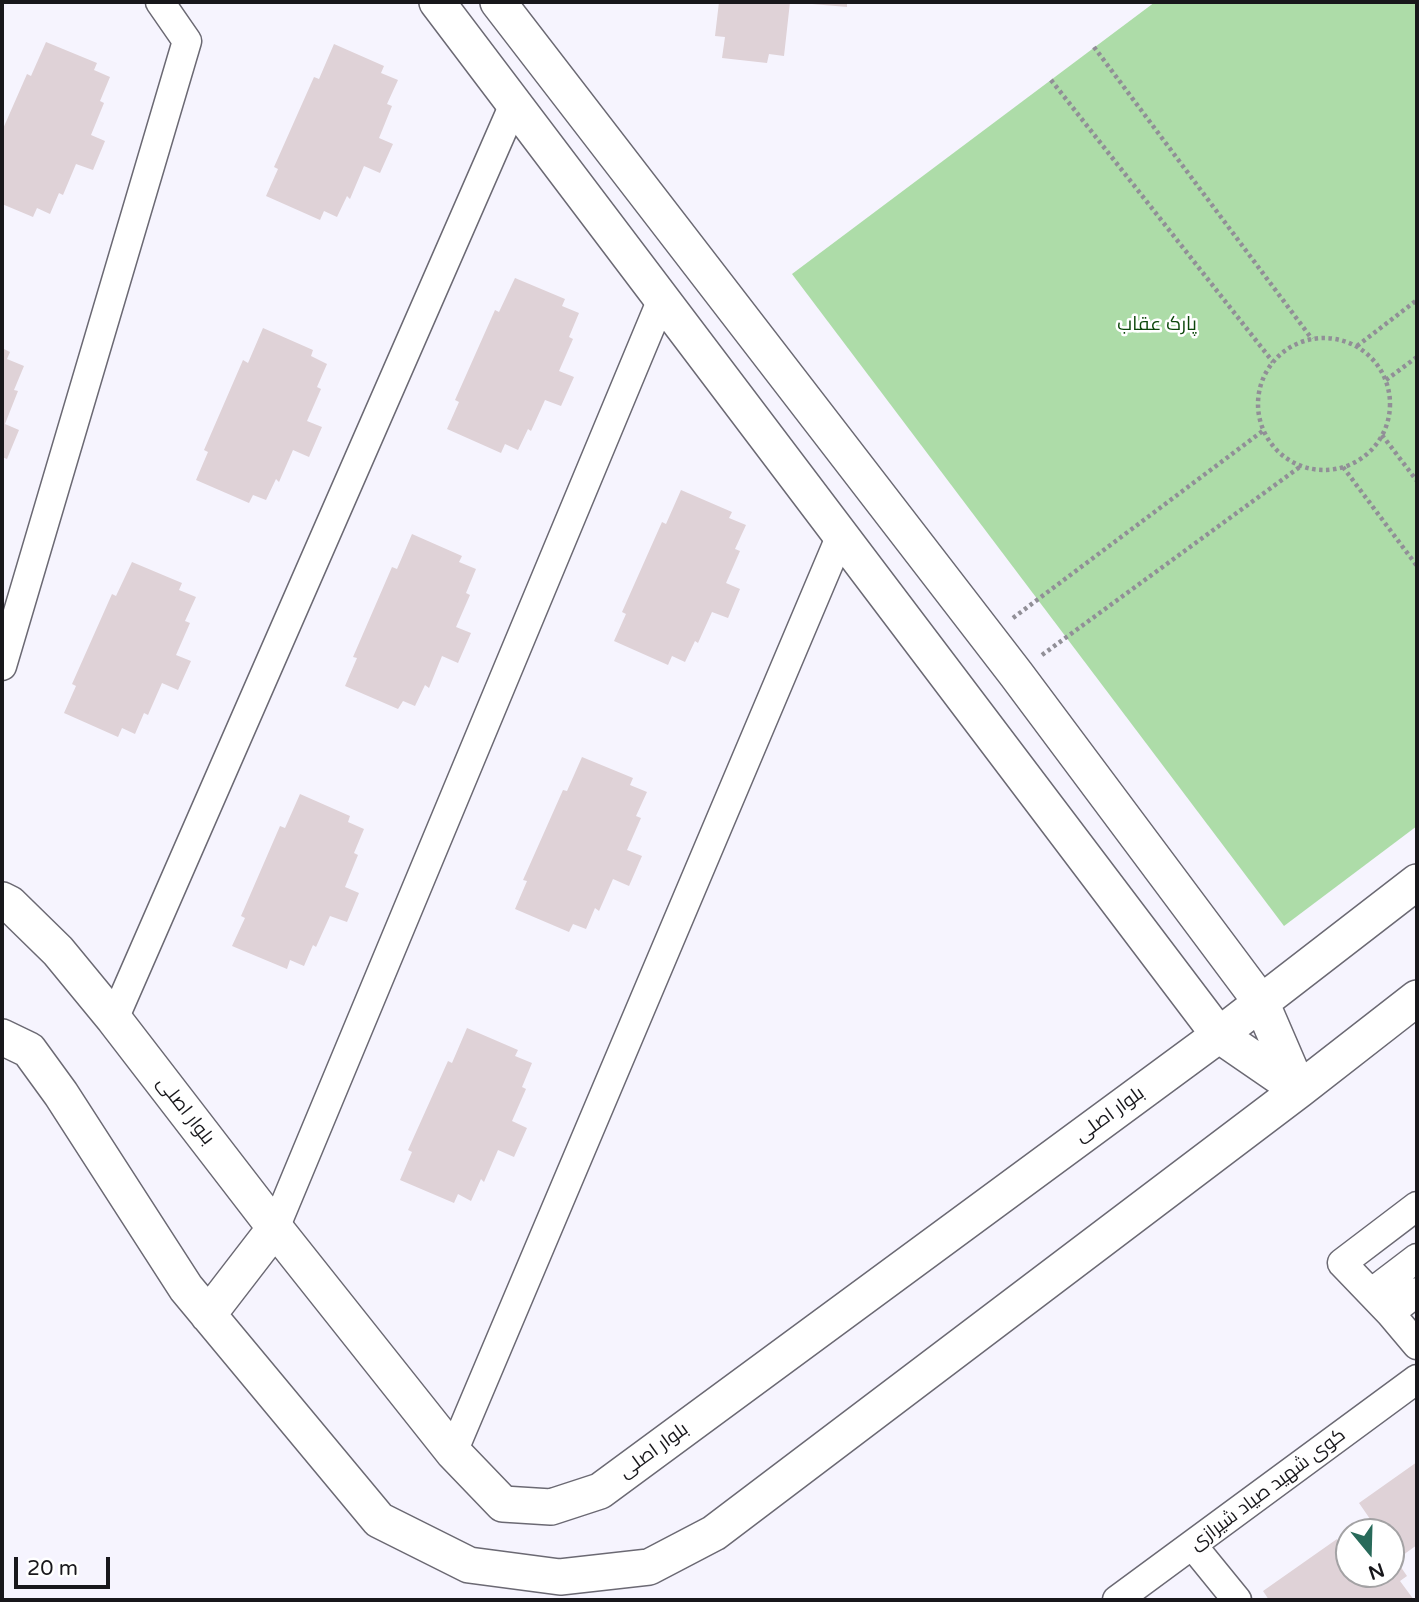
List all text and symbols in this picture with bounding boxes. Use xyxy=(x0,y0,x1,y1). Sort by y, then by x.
park label: پارک عقاب xyxy=(1117,314,1197,336)
street label: بلوار اصلی xyxy=(151,1072,219,1150)
street label: بلوار اصلی xyxy=(1071,1082,1149,1148)
street label: بلوار اصلی xyxy=(615,1418,693,1484)
street label: کوی شهید صیاد شیرازی xyxy=(1186,1424,1350,1556)
north arrow xyxy=(1335,1518,1405,1588)
scale bar xyxy=(18,1542,114,1586)
text: 20 m xyxy=(27,1556,78,1581)
text: N xyxy=(1365,1558,1387,1584)

